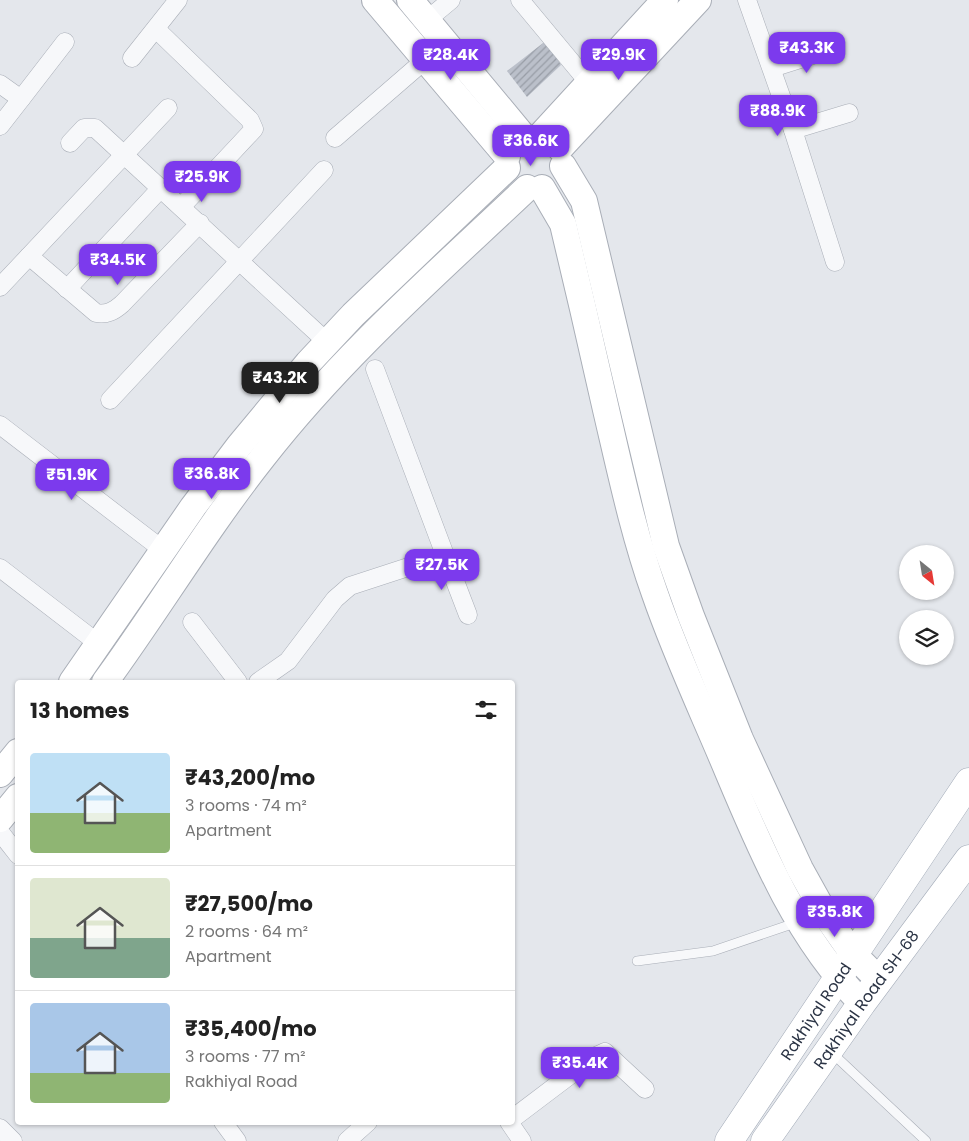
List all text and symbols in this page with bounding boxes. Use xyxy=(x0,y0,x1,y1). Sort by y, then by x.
pin: ₹43.3K xyxy=(766,32,848,74)
text: ₹43.3K xyxy=(779,36,835,59)
pin: ₹28.4K xyxy=(410,38,492,81)
pin: ₹29.9K xyxy=(578,38,660,81)
text: ₹28.4K xyxy=(423,43,479,66)
text: ₹29.9K xyxy=(592,43,646,66)
pin: ₹88.9K xyxy=(737,94,819,137)
text: ₹88.9K xyxy=(750,99,806,122)
pin: ₹36.6K xyxy=(490,124,572,167)
text: ₹36.6K xyxy=(503,129,559,152)
pin: ₹25.9K xyxy=(161,160,243,203)
text: ₹25.9K xyxy=(175,165,229,188)
pin: ₹34.5K xyxy=(77,244,159,286)
text: ₹34.5K xyxy=(90,248,146,271)
pin: ₹43.2K xyxy=(239,362,321,404)
text: ₹43.2K xyxy=(253,366,307,389)
pin: ₹51.9K xyxy=(31,458,113,501)
pin: ₹36.8K xyxy=(171,458,253,500)
text: ₹36.8K xyxy=(184,462,240,485)
text: ₹51.9K xyxy=(46,463,98,486)
north arrow xyxy=(899,545,954,600)
map controls xyxy=(899,545,954,665)
pin: ₹27.5K xyxy=(401,548,483,591)
text: ₹27.5K xyxy=(415,553,469,576)
button: layers xyxy=(899,610,954,665)
text: 13 homes xyxy=(30,696,129,725)
icon: filters xyxy=(472,696,500,724)
text: ₹43,200/mo xyxy=(185,763,315,792)
icon: home xyxy=(70,773,130,833)
text: 3 rooms · 74 m² xyxy=(185,794,307,817)
text: Apartment xyxy=(185,819,272,842)
text: ₹27,500/mo xyxy=(185,889,313,918)
pin: ₹35.8K xyxy=(794,896,876,938)
icon: home xyxy=(70,898,130,958)
text: ₹35.8K xyxy=(807,900,863,923)
text: 2 rooms · 64 m² xyxy=(185,920,308,943)
street label: Rakhiyal Road SH-68 xyxy=(809,926,923,1072)
text: Apartment xyxy=(185,945,272,968)
street label: Rakhiyal Road xyxy=(776,959,854,1063)
text: ₹35,400/mo xyxy=(185,1014,317,1043)
icon: home xyxy=(70,1023,130,1083)
text: 3 rooms · 77 m² xyxy=(185,1045,305,1068)
pin: ₹35.4K xyxy=(539,1046,621,1089)
text: ₹35.4K xyxy=(552,1051,608,1074)
text: Rakhiyal Road xyxy=(185,1070,298,1093)

